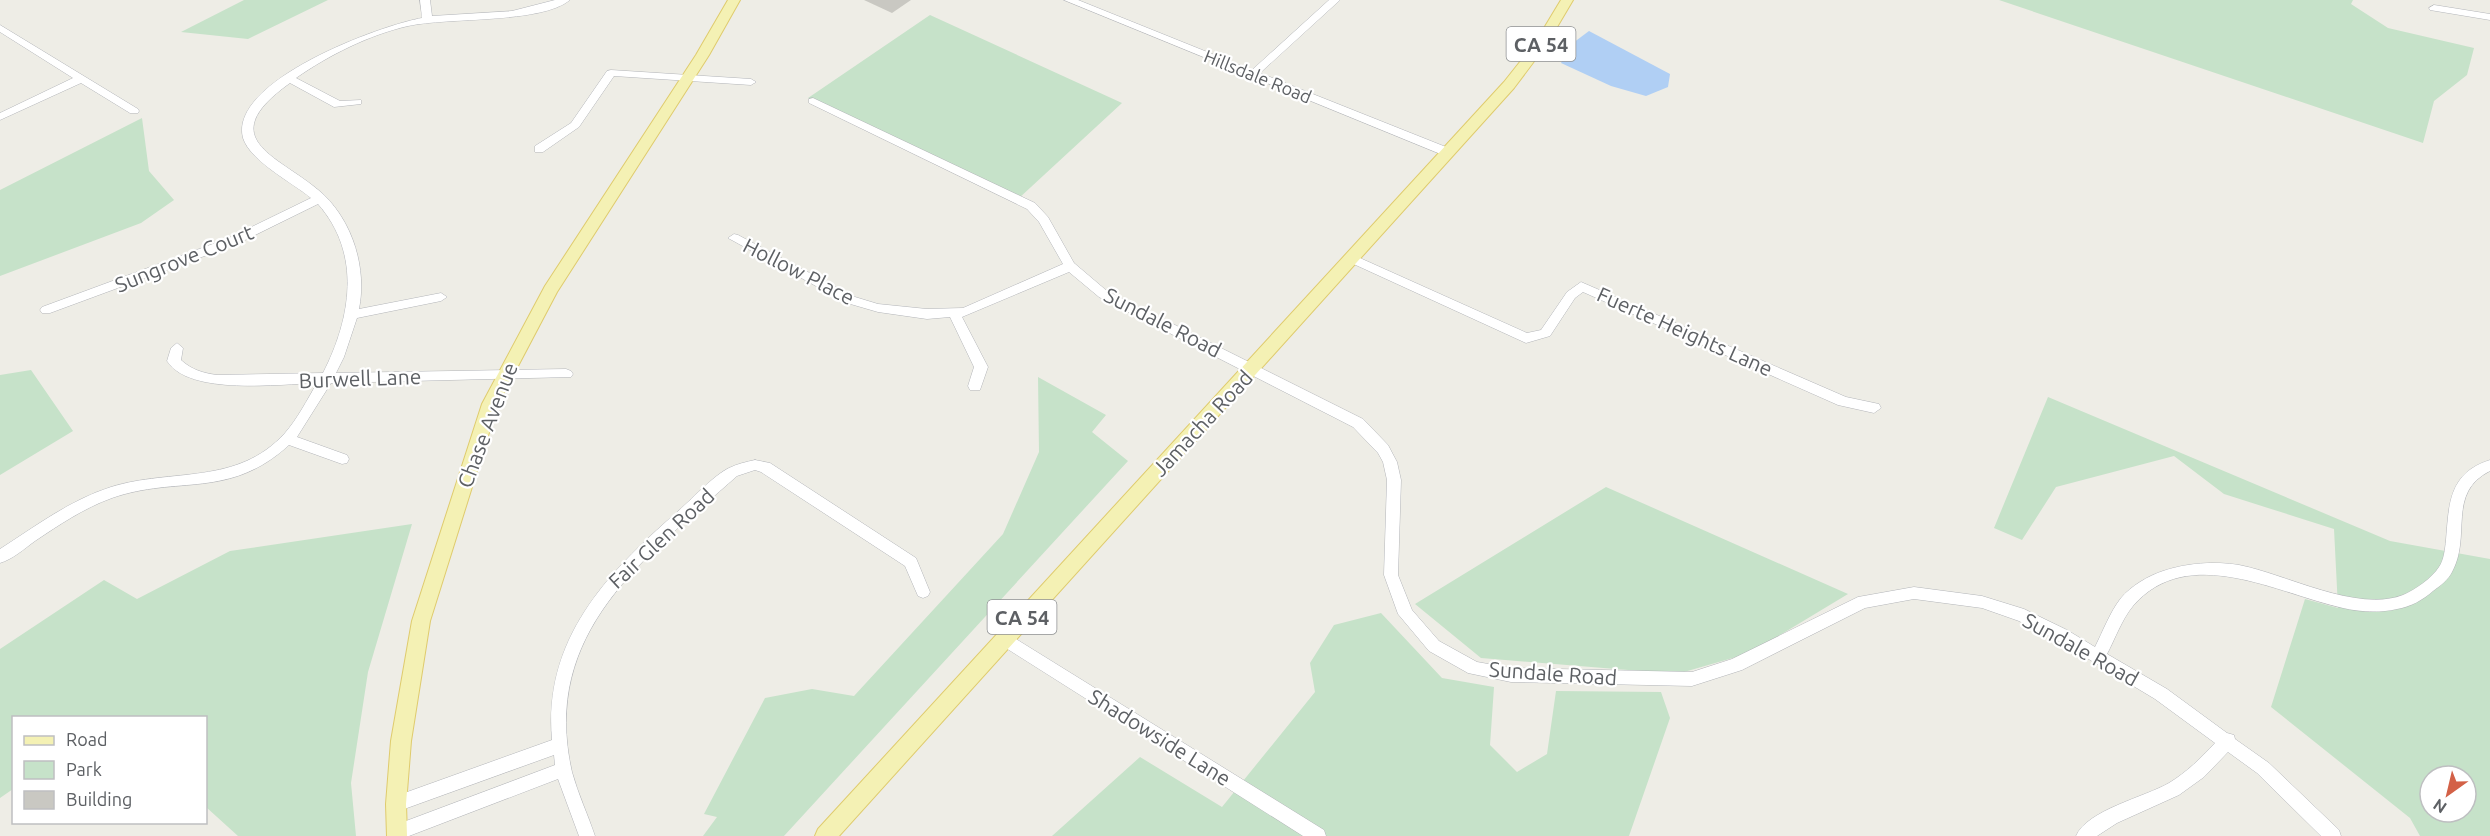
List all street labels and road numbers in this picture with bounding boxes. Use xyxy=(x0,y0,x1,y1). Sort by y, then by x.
road number: CA 54 xyxy=(1506,27,1576,61)
street label: Hillsdale Road xyxy=(1201,45,1315,107)
street label: Sungrove Court xyxy=(111,219,257,297)
street label: Hollow Place xyxy=(739,233,859,309)
street label: Fuerte Heights Lane xyxy=(1594,281,1776,381)
street label: Sundale Road xyxy=(1100,282,1226,362)
street label: Chase Avenue xyxy=(452,359,522,491)
street label: Burwell Lane xyxy=(298,364,422,392)
street label: Jamacha Road xyxy=(1147,365,1257,481)
street label: Fair Glen Road xyxy=(603,483,719,593)
road number: CA 54 xyxy=(988,600,1056,634)
street label: Sundale Road xyxy=(2019,607,2143,691)
street label: Sundale Road xyxy=(1488,657,1618,689)
street label: Shadowside Lane xyxy=(1085,684,1235,790)

